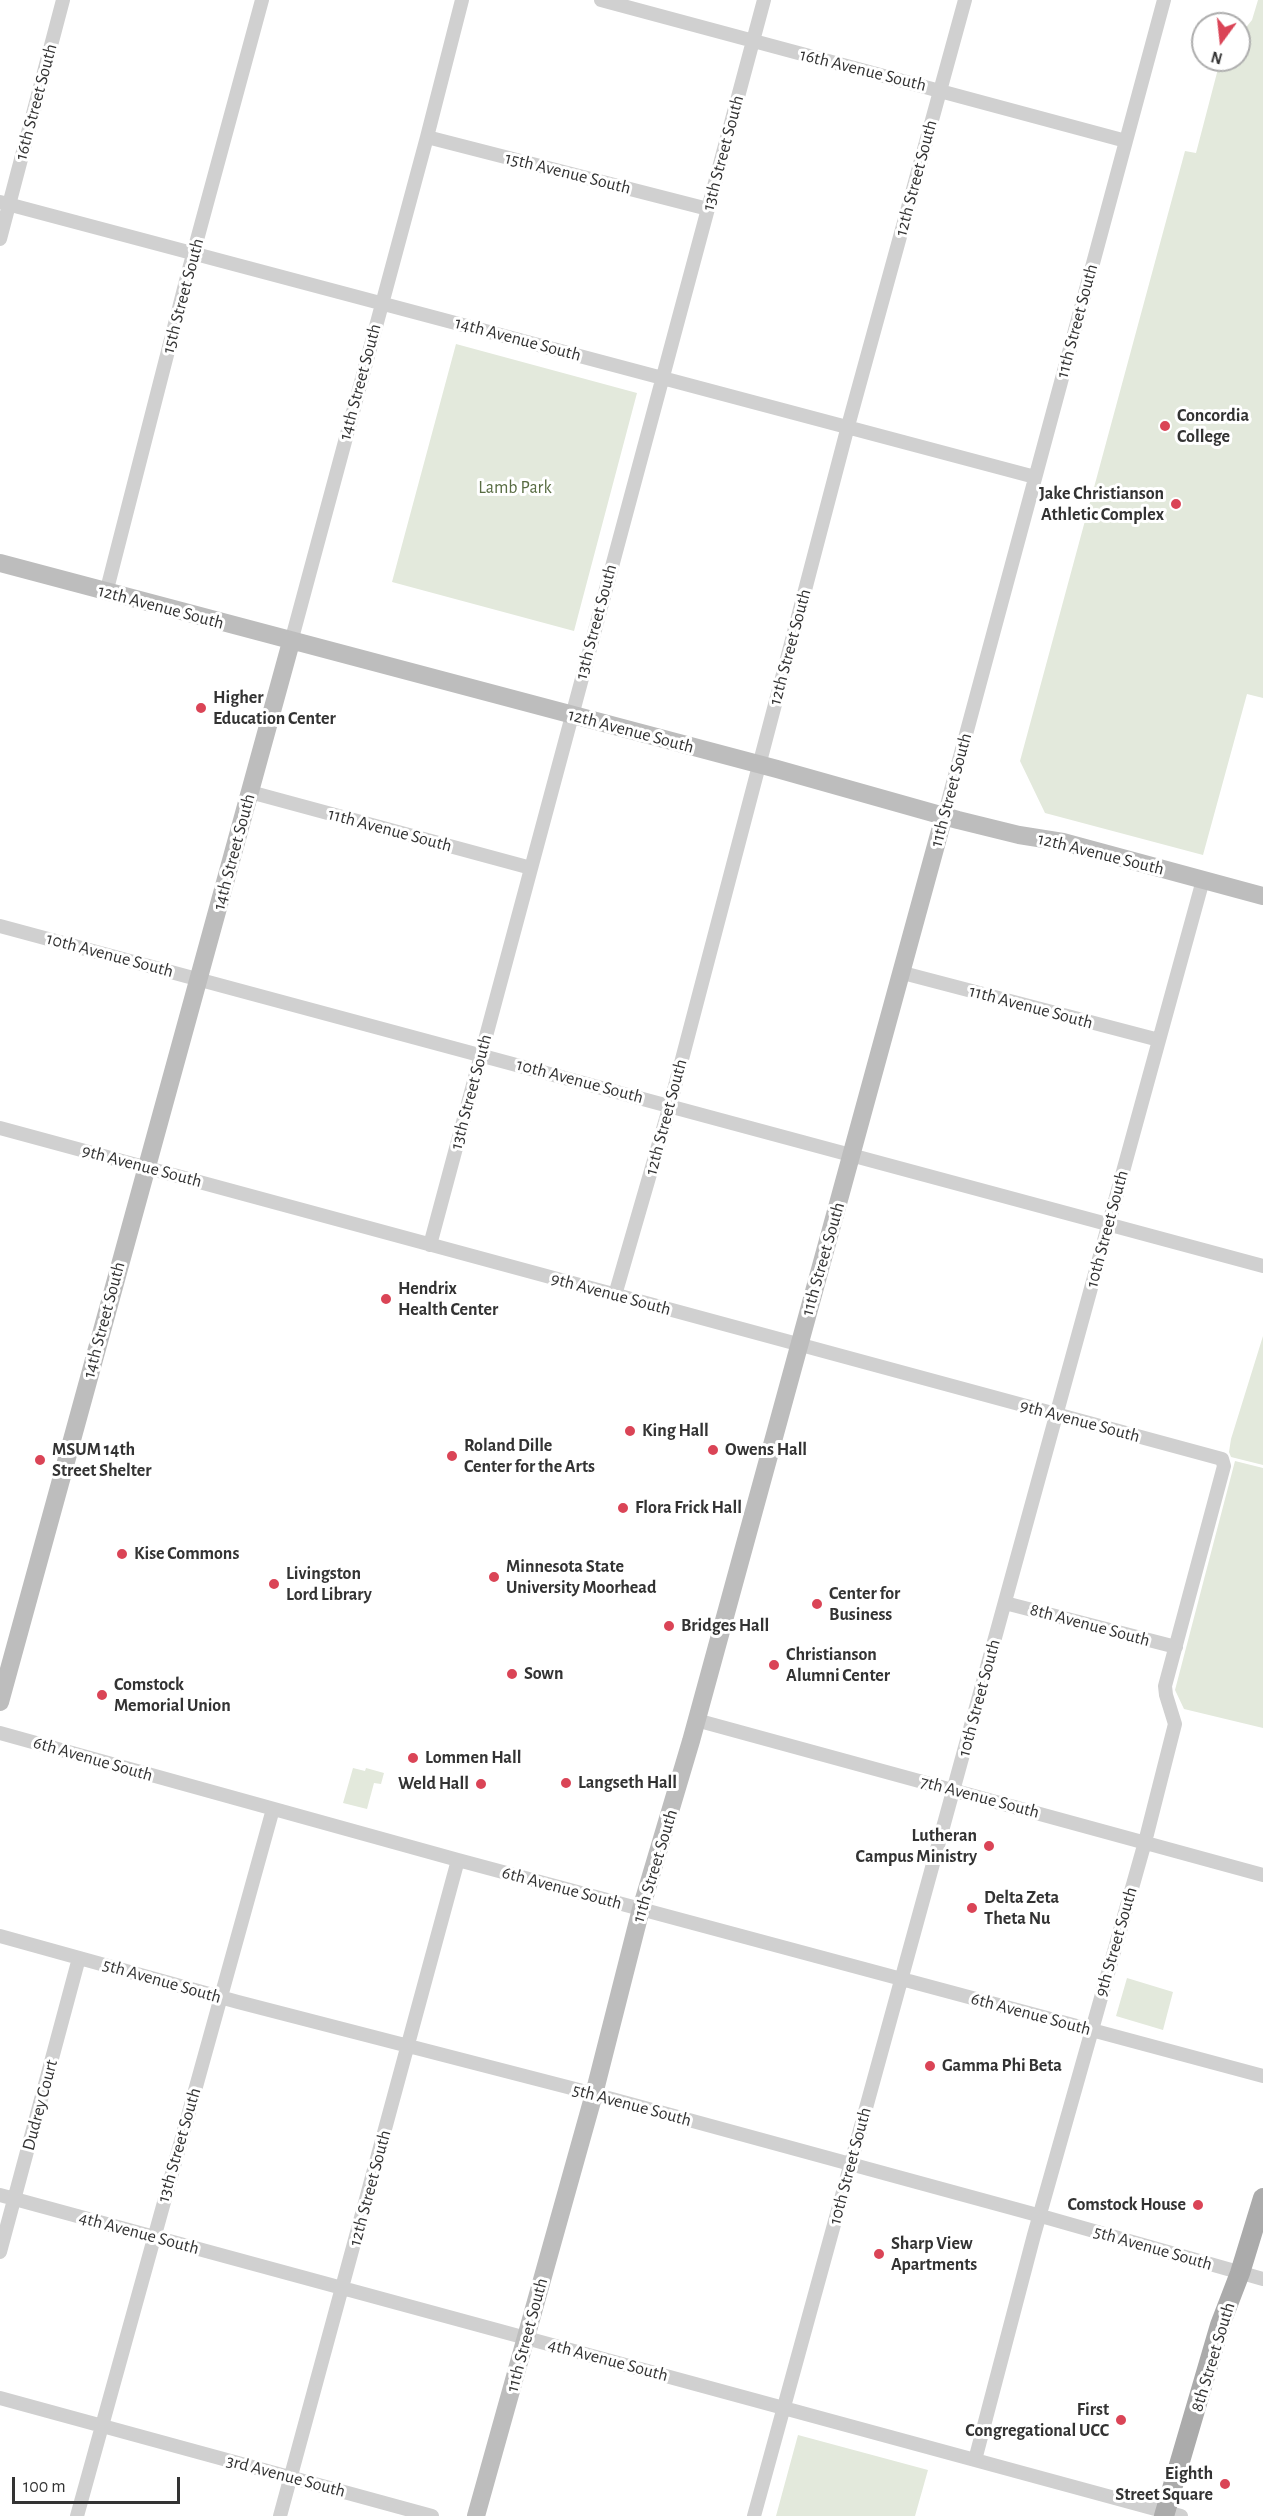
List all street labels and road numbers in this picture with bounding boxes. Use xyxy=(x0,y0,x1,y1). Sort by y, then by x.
street label: 16th Street South xyxy=(10,42,62,162)
street label: 16th Avenue South xyxy=(798,44,928,96)
street label: 13th Street South xyxy=(697,93,749,213)
street label: 12th Street South xyxy=(890,118,942,238)
street label: 15th Avenue South xyxy=(503,147,633,199)
street label: 15th Street South xyxy=(157,236,209,356)
street label: 11th Street South xyxy=(1051,262,1103,380)
street label: 14th Avenue South xyxy=(453,312,583,366)
street label: 14th Street South xyxy=(334,321,386,443)
street label: 13th Street South xyxy=(570,562,622,682)
street label: 12th Avenue South xyxy=(96,580,226,634)
street label: 12th Street South xyxy=(764,587,816,707)
street label: 12th Avenue South xyxy=(566,704,696,758)
street label: 11th Street South xyxy=(925,731,977,849)
street label: 14th Street South xyxy=(208,791,260,913)
street label: 11th Avenue South xyxy=(326,803,454,857)
street label: 12th Avenue South xyxy=(1036,828,1166,880)
street label: 10th Avenue South xyxy=(44,928,176,982)
street label: 11th Avenue South xyxy=(967,980,1095,1034)
street label: 13th Street South xyxy=(445,1032,497,1152)
street label: 10th Avenue South xyxy=(514,1054,646,1108)
street label: 12th Street South xyxy=(640,1057,692,1177)
street label: 9th Avenue South xyxy=(80,1140,204,1192)
street label: 10th Street South xyxy=(1081,1168,1133,1290)
street label: 11th Street South xyxy=(796,1200,850,1318)
street label: 14th Street South xyxy=(78,1259,130,1381)
street label: 9th Avenue South xyxy=(549,1268,673,1320)
street label: 9th Avenue South xyxy=(1018,1395,1142,1447)
street label: 8th Avenue South xyxy=(1028,1599,1152,1651)
street label: 10th Street South xyxy=(953,1637,1005,1759)
street label: 6th Avenue South xyxy=(31,1732,155,1786)
street label: 7th Avenue South xyxy=(918,1771,1042,1823)
street label: 11th Street South xyxy=(628,1807,682,1925)
street label: 6th Avenue South xyxy=(500,1862,624,1914)
street label: 9th Street South xyxy=(1090,1885,1142,1999)
street label: 5th Avenue South xyxy=(100,1954,224,2008)
street label: 6th Avenue South xyxy=(969,1988,1093,2040)
street label: Dudrey Court xyxy=(17,2057,63,2153)
street label: 5th Avenue South xyxy=(570,2079,694,2131)
street label: 13th Street South xyxy=(152,2085,206,2205)
street label: 10th Street South xyxy=(824,2105,876,2227)
street label: 12th Street South xyxy=(344,2128,396,2248)
street label: 4th Avenue South xyxy=(77,2207,201,2259)
street label: 5th Avenue South xyxy=(1091,2221,1215,2275)
street label: 11th Street South xyxy=(501,2276,553,2394)
street label: 8th Street South xyxy=(1186,2300,1240,2414)
street label: 4th Avenue South xyxy=(546,2334,670,2386)
street label: 3rd Avenue South xyxy=(224,2450,348,2502)

